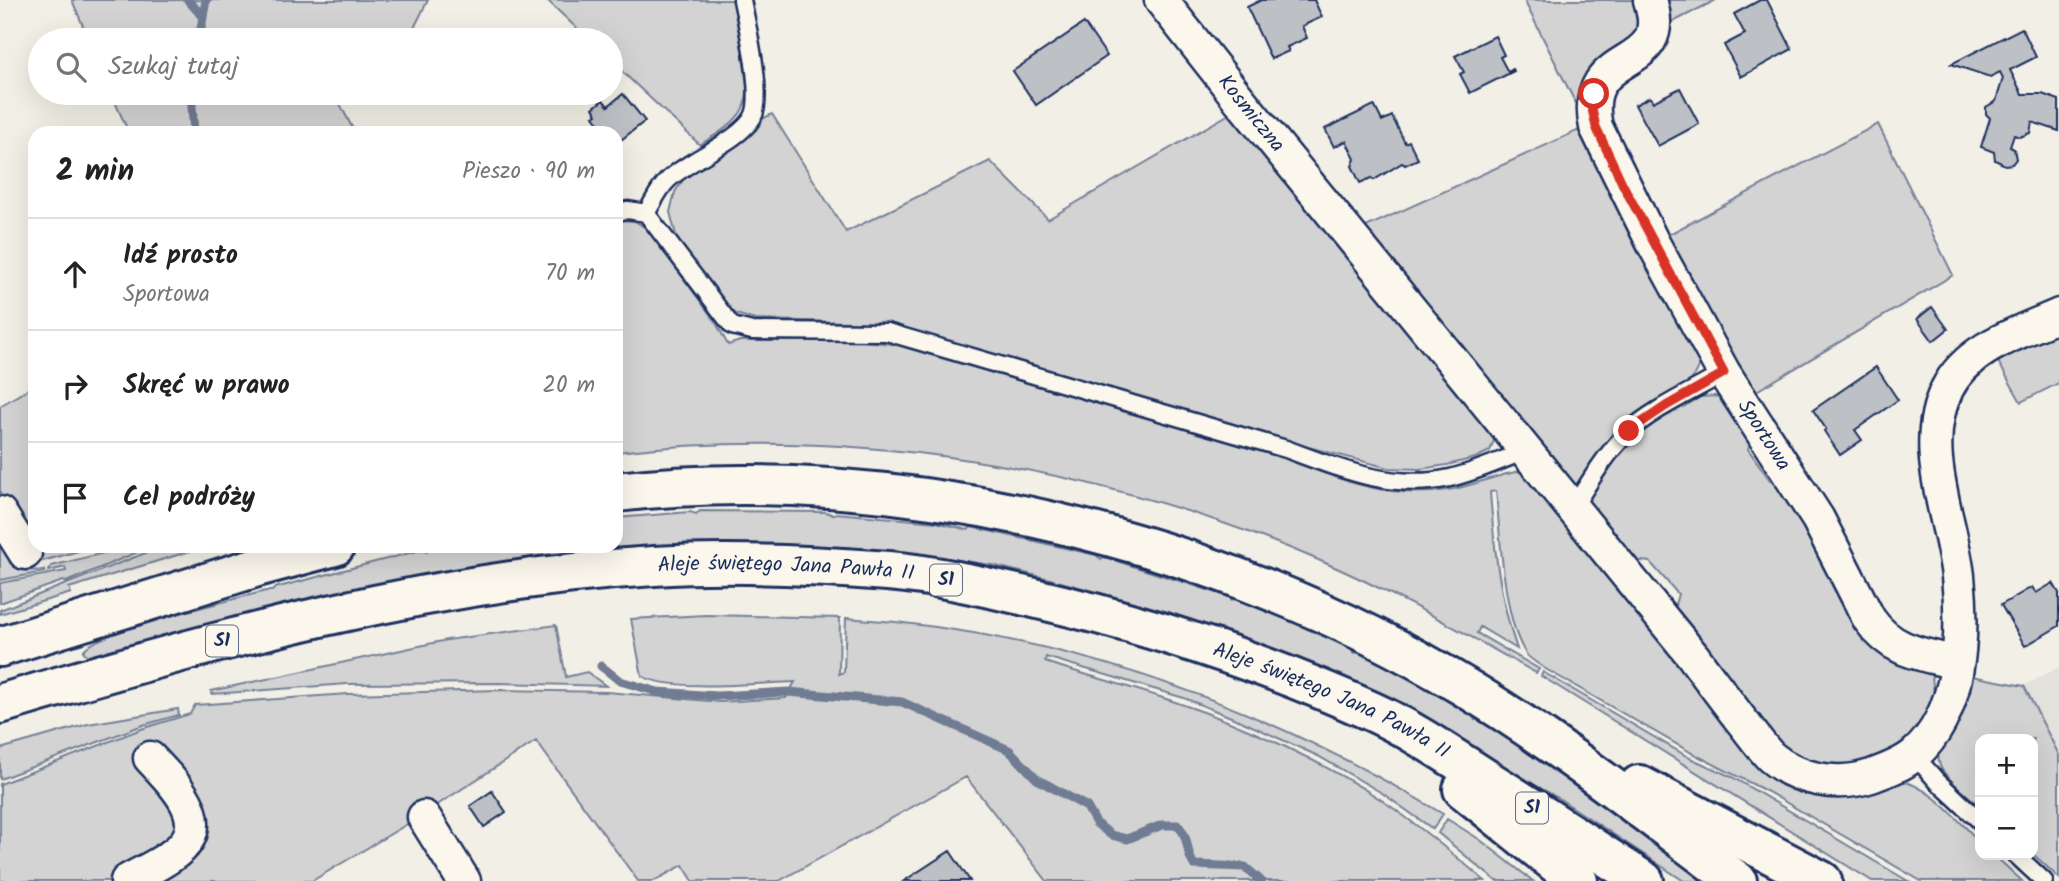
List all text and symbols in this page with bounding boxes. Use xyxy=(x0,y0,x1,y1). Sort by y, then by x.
search box xyxy=(28,28,623,105)
text: Szukaj tutaj xyxy=(108,46,239,88)
icon: search xyxy=(52,48,90,86)
street label: Kosmiczna xyxy=(1209,67,1293,160)
route start xyxy=(1578,78,1609,109)
text: 2 min xyxy=(56,148,134,196)
text: Pieszo · 90 m xyxy=(462,154,595,190)
text: Idź prosto xyxy=(123,235,238,277)
icon: ahead xyxy=(56,255,94,293)
text: 70 m xyxy=(545,256,595,292)
text: Sportowa xyxy=(123,277,210,313)
text: Skręć w prawo xyxy=(123,365,290,407)
icon: right xyxy=(56,367,94,405)
text: 20 m xyxy=(543,368,595,404)
street label: Sportowa xyxy=(1729,393,1799,477)
route end xyxy=(1613,415,1644,446)
text: Cel podróży xyxy=(123,477,255,519)
icon: arrive xyxy=(56,479,94,517)
street label: Aleje świętego Jana Pawła II xyxy=(657,547,916,590)
road number: S1 xyxy=(930,565,962,596)
road number: S1 xyxy=(206,626,238,656)
street label: Aleje świętego Jana Pawła II xyxy=(1208,633,1456,768)
map controls xyxy=(1975,734,2038,860)
button: + xyxy=(1975,734,2038,797)
road number: S1 xyxy=(1516,792,1548,824)
button: − xyxy=(1975,797,2038,860)

